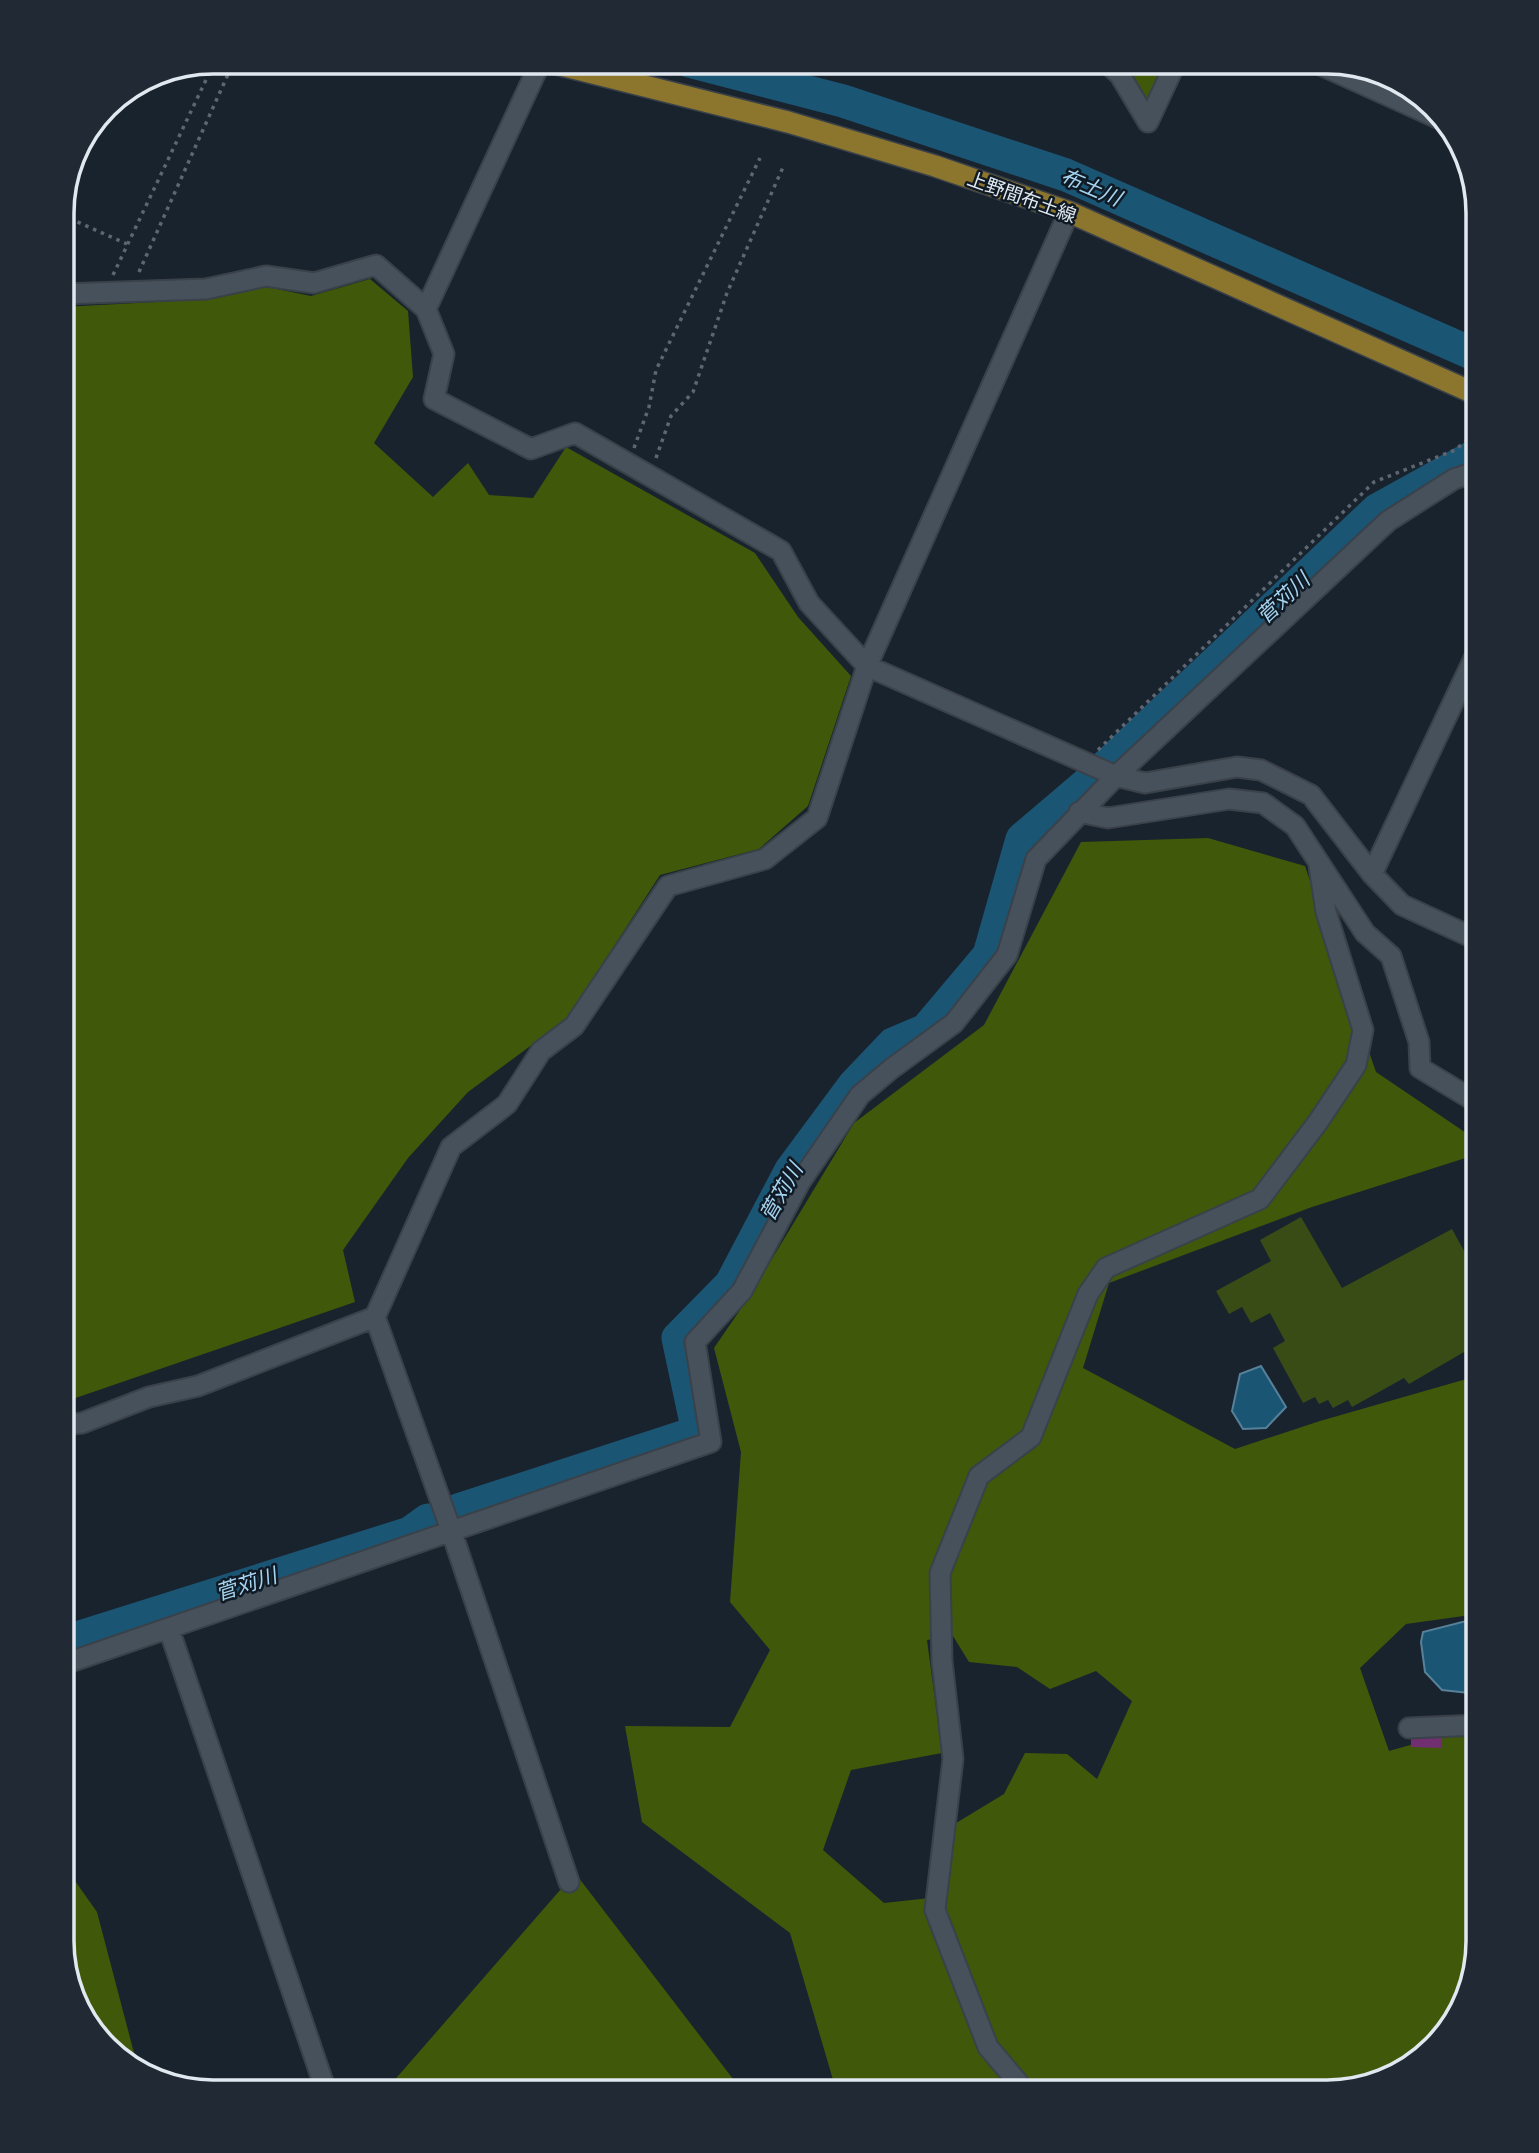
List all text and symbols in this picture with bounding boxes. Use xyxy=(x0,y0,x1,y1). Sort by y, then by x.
water label: 布土川 xyxy=(1057,162,1127,213)
street label: 上野間布土線 xyxy=(964,166,1080,228)
water label: 菅苅川 xyxy=(1251,565,1317,629)
water label: 菅苅川 xyxy=(754,1156,809,1226)
water label: 菅苅川 xyxy=(212,1561,282,1607)

